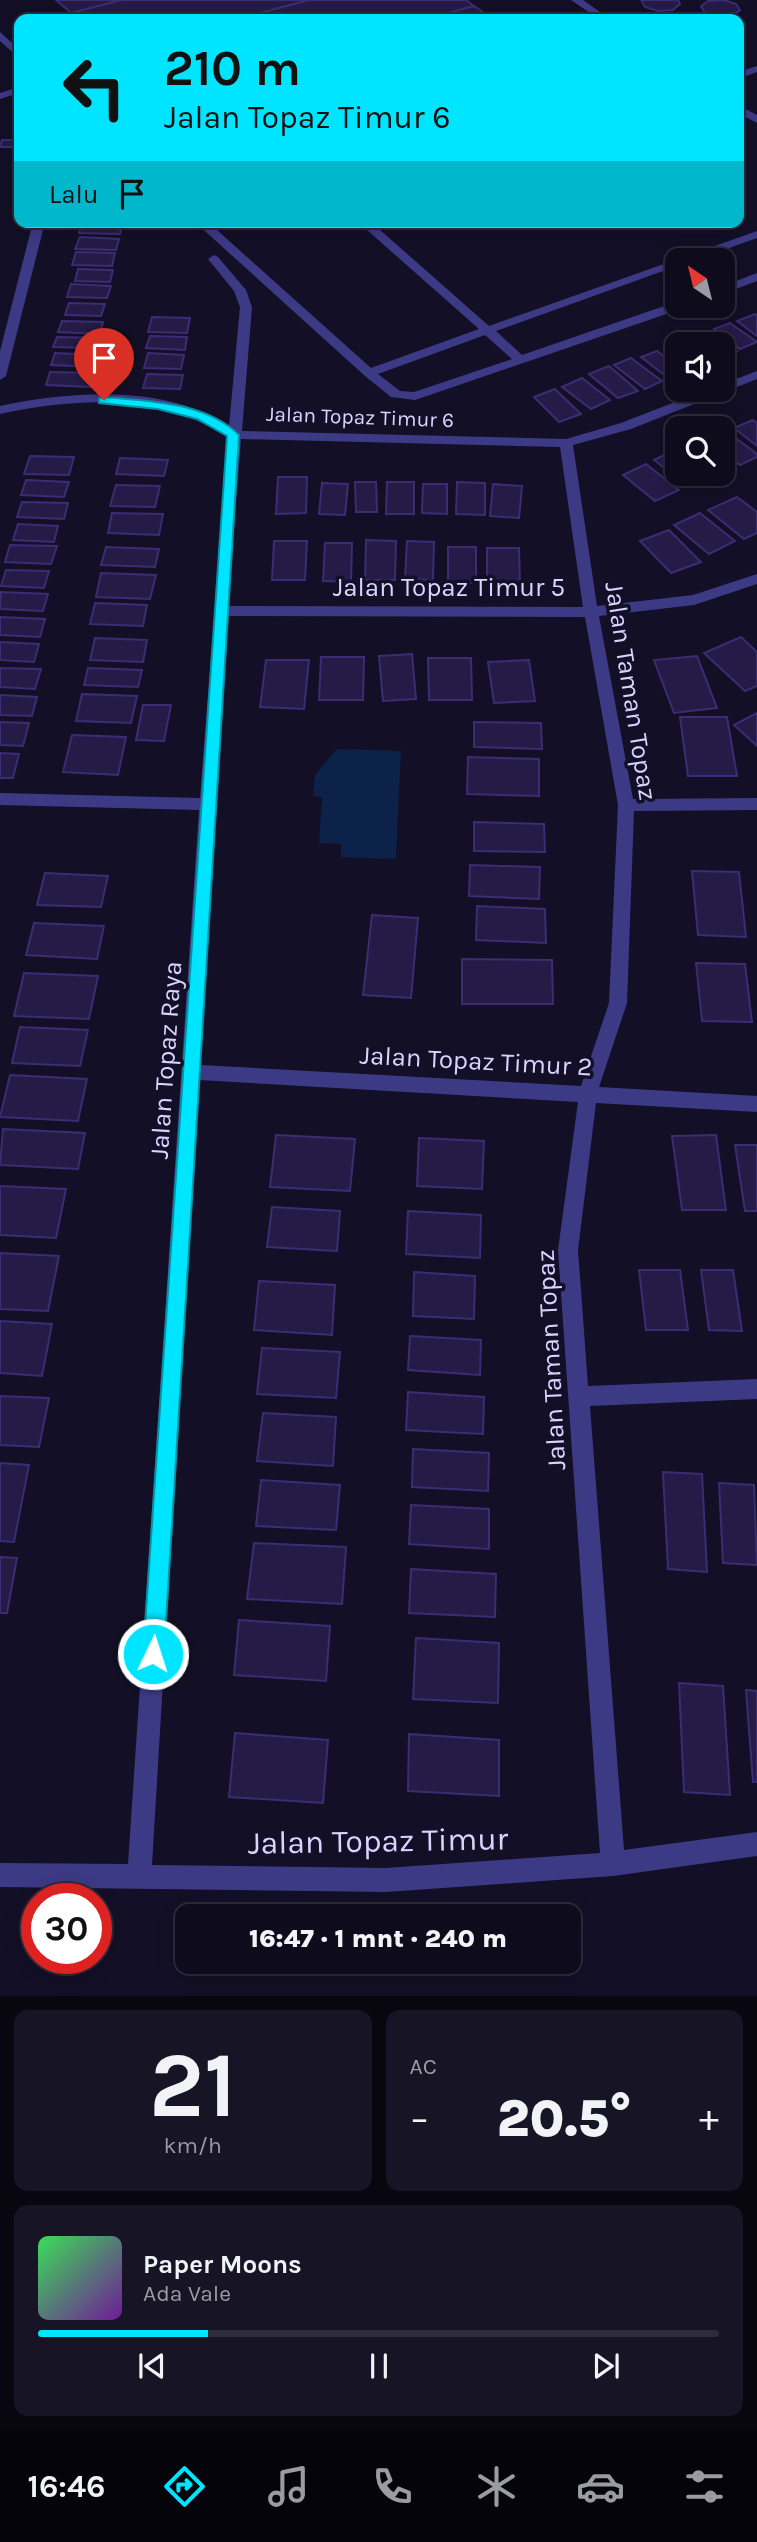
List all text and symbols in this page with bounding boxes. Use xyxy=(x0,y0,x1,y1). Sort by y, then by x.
text: 210 m xyxy=(164,40,301,97)
icon: left xyxy=(49,42,140,133)
text: Jalan Topaz Timur 6 xyxy=(164,99,450,136)
icon: arrive xyxy=(113,175,151,213)
text: Lalu xyxy=(49,179,99,210)
north arrow xyxy=(665,248,735,318)
map controls xyxy=(665,248,735,486)
pin xyxy=(74,328,134,400)
button: sound xyxy=(665,332,735,402)
icon: arrive xyxy=(85,339,123,377)
street label: Jalan Topaz Timur 6 xyxy=(266,402,454,432)
button: search xyxy=(665,416,735,486)
street label: Jalan Topaz Timur 5 xyxy=(333,572,565,603)
street label: Jalan Taman Topaz xyxy=(598,580,664,802)
street label: Jalan Topaz Raya xyxy=(144,960,188,1160)
street label: Jalan Topaz Timur 2 xyxy=(359,1039,593,1083)
street label: Jalan Taman Topaz xyxy=(530,1249,572,1471)
position arrow xyxy=(116,1617,190,1691)
street label: Jalan Topaz Timur xyxy=(247,1820,509,1862)
speed limit sign: 30 xyxy=(21,1883,112,1974)
text: 16:47 · 1 mnt · 240 m xyxy=(249,1923,507,1954)
text: 21 xyxy=(149,2033,237,2139)
text: AC xyxy=(410,2053,437,2080)
text: 20.5° xyxy=(497,2088,632,2149)
text: − xyxy=(410,2096,429,2141)
text: + xyxy=(699,2096,719,2141)
text: km/h xyxy=(164,2132,222,2159)
text: Paper Moons xyxy=(143,2249,302,2280)
text: Ada Vale xyxy=(143,2280,231,2307)
icon: previous xyxy=(133,2347,171,2385)
icon: pause xyxy=(360,2347,398,2385)
icon: next xyxy=(587,2347,625,2385)
icon: directions xyxy=(160,2462,209,2511)
icon: music xyxy=(264,2462,313,2511)
icon: phone xyxy=(368,2462,417,2511)
icon: climate xyxy=(472,2462,521,2511)
icon: car xyxy=(576,2462,625,2511)
icon: filters xyxy=(680,2462,729,2511)
text: 16:46 xyxy=(28,2468,105,2505)

